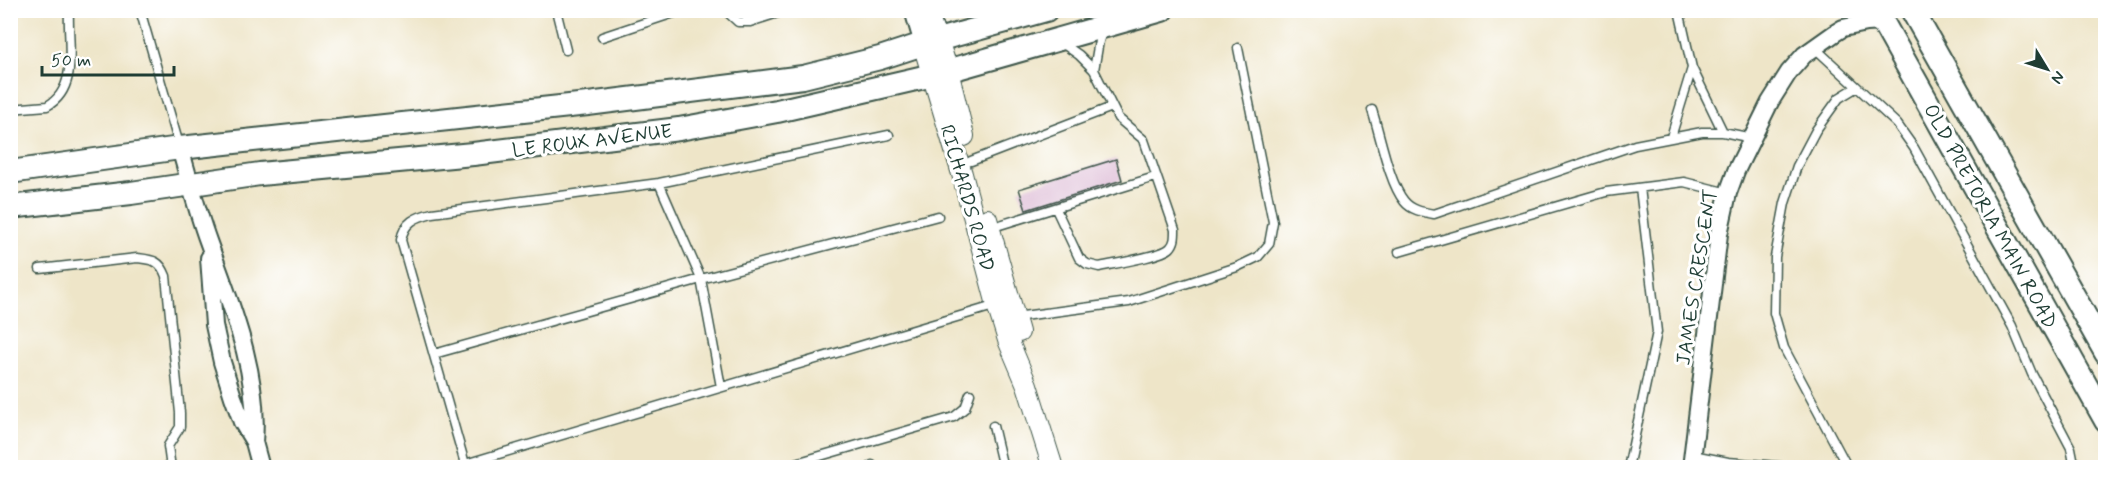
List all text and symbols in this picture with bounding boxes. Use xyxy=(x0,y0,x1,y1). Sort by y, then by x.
scale bar xyxy=(42,39,174,77)
north arrow xyxy=(2017,39,2077,99)
text: 50 m xyxy=(51,49,91,73)
text: N xyxy=(2046,67,2069,88)
street label: OLD PRETORIA MAIN ROAD xyxy=(1916,99,2063,334)
street label: LE ROUX AVENUE xyxy=(511,118,674,165)
street label: RICHARDS ROAD xyxy=(933,122,1000,275)
street label: JAMES CRESCENT xyxy=(1670,187,1725,367)

